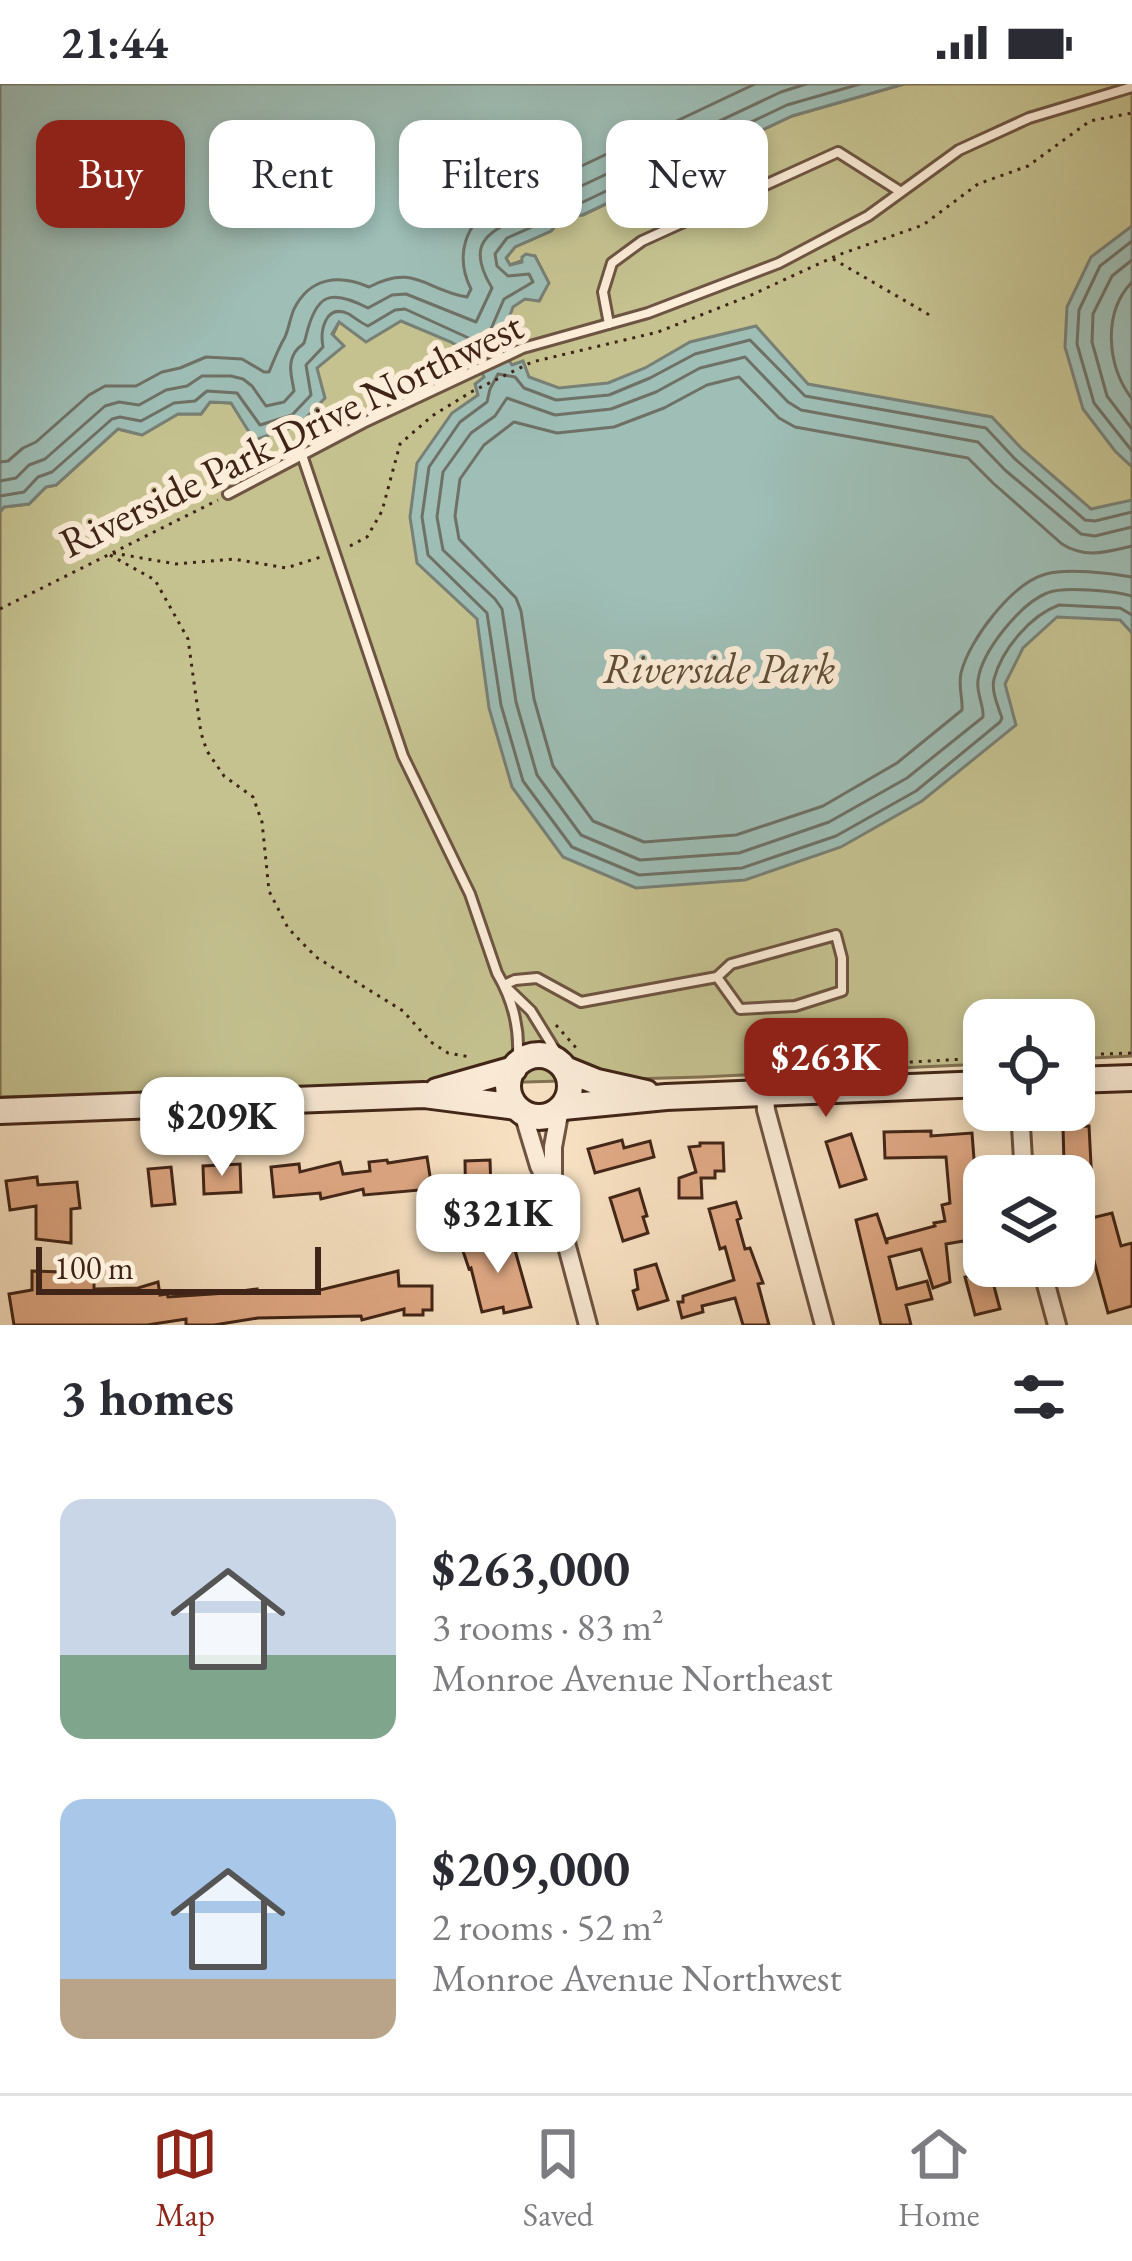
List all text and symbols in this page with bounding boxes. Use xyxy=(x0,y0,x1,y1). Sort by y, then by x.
text: 21:44 xyxy=(60,13,168,71)
chip: Buy xyxy=(36,120,185,228)
chip: Rent xyxy=(209,120,375,228)
chip: Filters xyxy=(399,120,582,228)
chip: New xyxy=(606,120,768,228)
street label: Riverside Park Drive Northwest xyxy=(50,298,532,570)
park label: Riverside Park xyxy=(603,641,835,696)
map controls xyxy=(963,999,1095,1287)
button: locate xyxy=(963,999,1095,1131)
pin: $263K xyxy=(742,1018,910,1120)
text: $263K xyxy=(771,1031,881,1082)
pin: $209K xyxy=(138,1077,306,1179)
text: $209K xyxy=(167,1090,277,1141)
button: layers xyxy=(963,1155,1095,1287)
pin: $321K xyxy=(414,1174,582,1276)
text: $321K xyxy=(443,1187,553,1238)
scale bar xyxy=(36,1241,321,1294)
text: 100 m xyxy=(54,1246,134,1289)
text: 3 homes xyxy=(60,1364,234,1430)
icon: filters xyxy=(1006,1364,1072,1430)
text: $263,000 xyxy=(432,1535,630,1601)
icon: home xyxy=(156,1547,300,1691)
text: 3 rooms · 83 m² xyxy=(432,1601,664,1652)
text: Monroe Avenue Northeast xyxy=(432,1652,833,1703)
text: $209,000 xyxy=(432,1835,630,1901)
icon: home xyxy=(156,1847,300,1991)
text: 2 rooms · 52 m² xyxy=(432,1901,664,1952)
text: Monroe Avenue Northwest xyxy=(432,1952,842,2003)
tab: Map xyxy=(152,2121,218,2236)
tab: Saved xyxy=(523,2121,594,2236)
tab: Home xyxy=(898,2121,980,2236)

